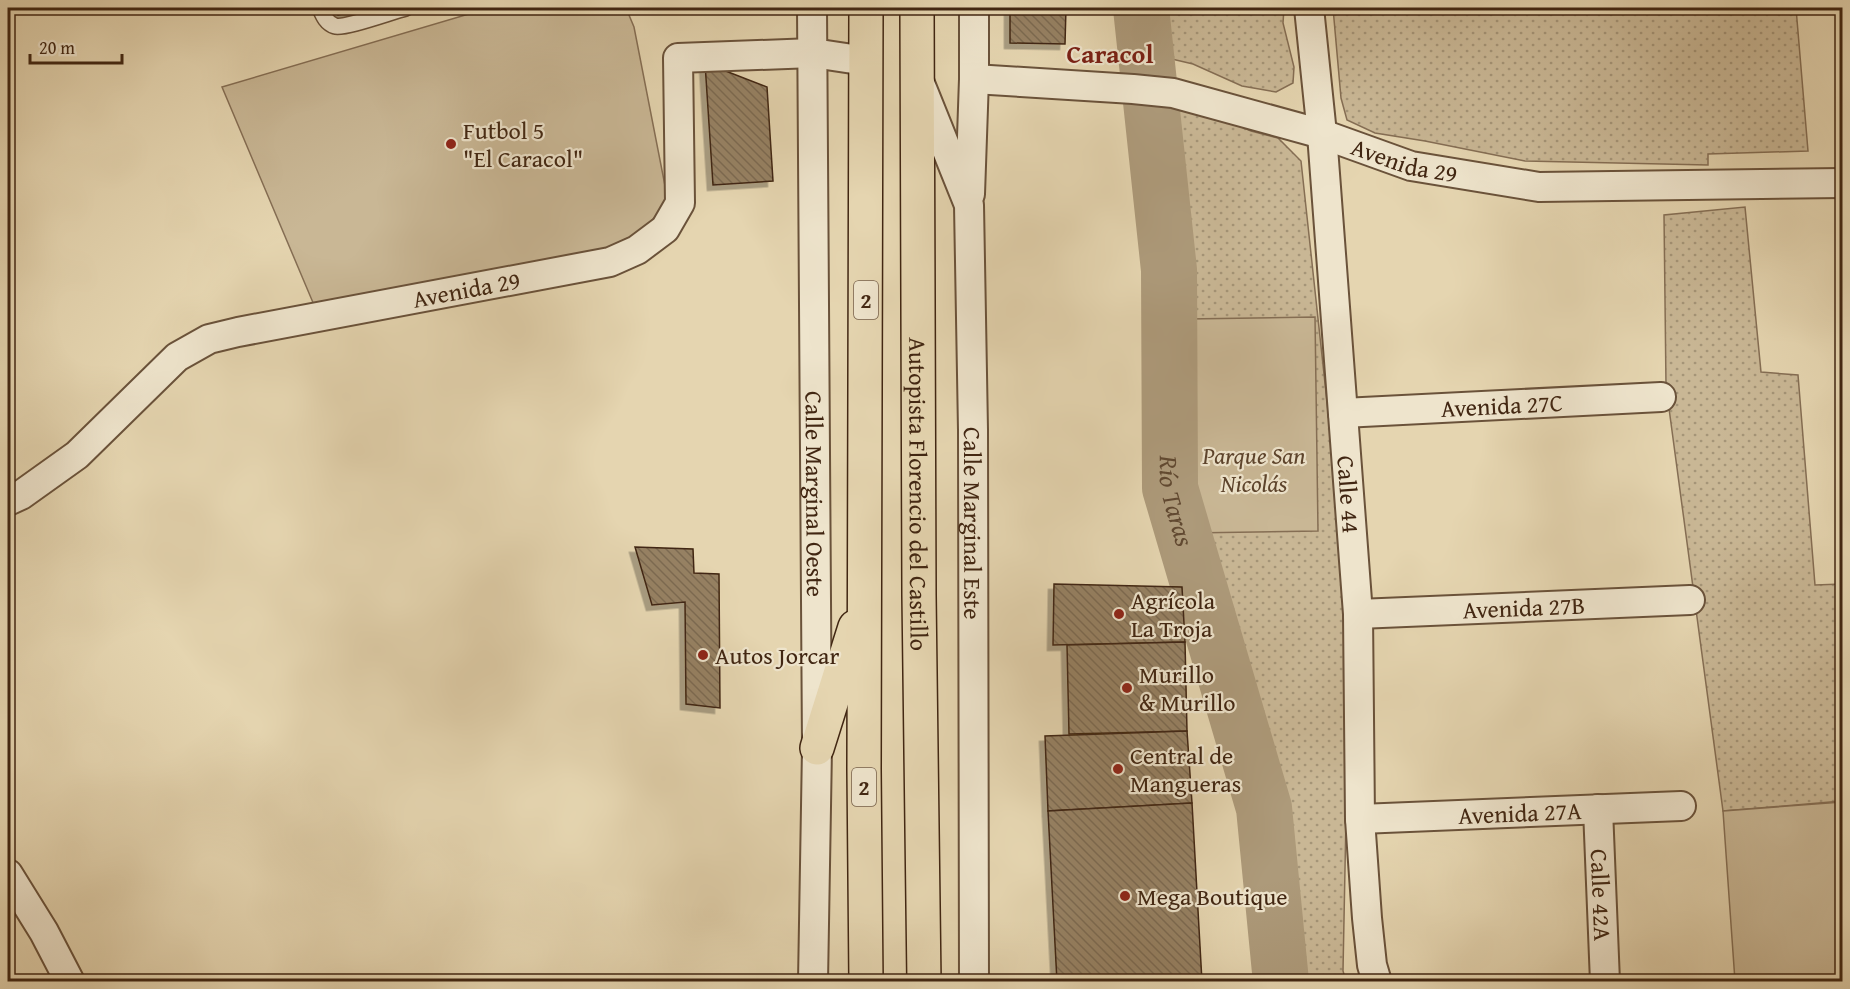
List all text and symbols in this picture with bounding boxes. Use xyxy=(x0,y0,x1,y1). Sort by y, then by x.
scale bar xyxy=(30,27,122,65)
text: 20 m xyxy=(39,34,75,61)
district label: Caracol xyxy=(1067,34,1153,73)
place label: Futbol 5 "El Caracol" xyxy=(463,113,583,176)
street label: Avenida 29 xyxy=(1347,129,1460,191)
marker: Futbol 5 "El Caracol" xyxy=(444,137,458,151)
street label: Avenida 29 xyxy=(410,262,523,316)
road number: 2 xyxy=(854,281,878,319)
street label: Autopista Florencio del Castillo xyxy=(901,337,937,651)
street label: Avenida 27C xyxy=(1440,384,1564,426)
street label: Calle Marginal Oeste xyxy=(797,391,833,597)
street label: Calle Marginal Este xyxy=(955,427,991,619)
park label: Parque San Nicolás xyxy=(1202,438,1305,501)
water label: Río Taras xyxy=(1150,454,1206,551)
street label: Calle 44 xyxy=(1329,454,1369,534)
place label: Agrícola La Troja xyxy=(1131,583,1216,646)
street label: Avenida 27B xyxy=(1462,587,1586,627)
marker: Agrícola La Troja xyxy=(1112,607,1126,621)
place label: Autos Jorcar xyxy=(715,638,839,673)
marker: Autos Jorcar xyxy=(696,648,710,662)
place label: Murillo & Murillo xyxy=(1139,657,1236,720)
marker: Murillo & Murillo xyxy=(1120,681,1134,695)
place label: Central de Mangueras xyxy=(1130,738,1241,801)
marker: Central de Mangueras xyxy=(1111,762,1125,776)
road number: 2 xyxy=(852,768,876,806)
street label: Avenida 27A xyxy=(1458,793,1583,833)
street label: Calle 42A xyxy=(1582,848,1621,942)
place label: Mega Boutique xyxy=(1137,879,1287,914)
marker: Mega Boutique xyxy=(1118,889,1132,903)

